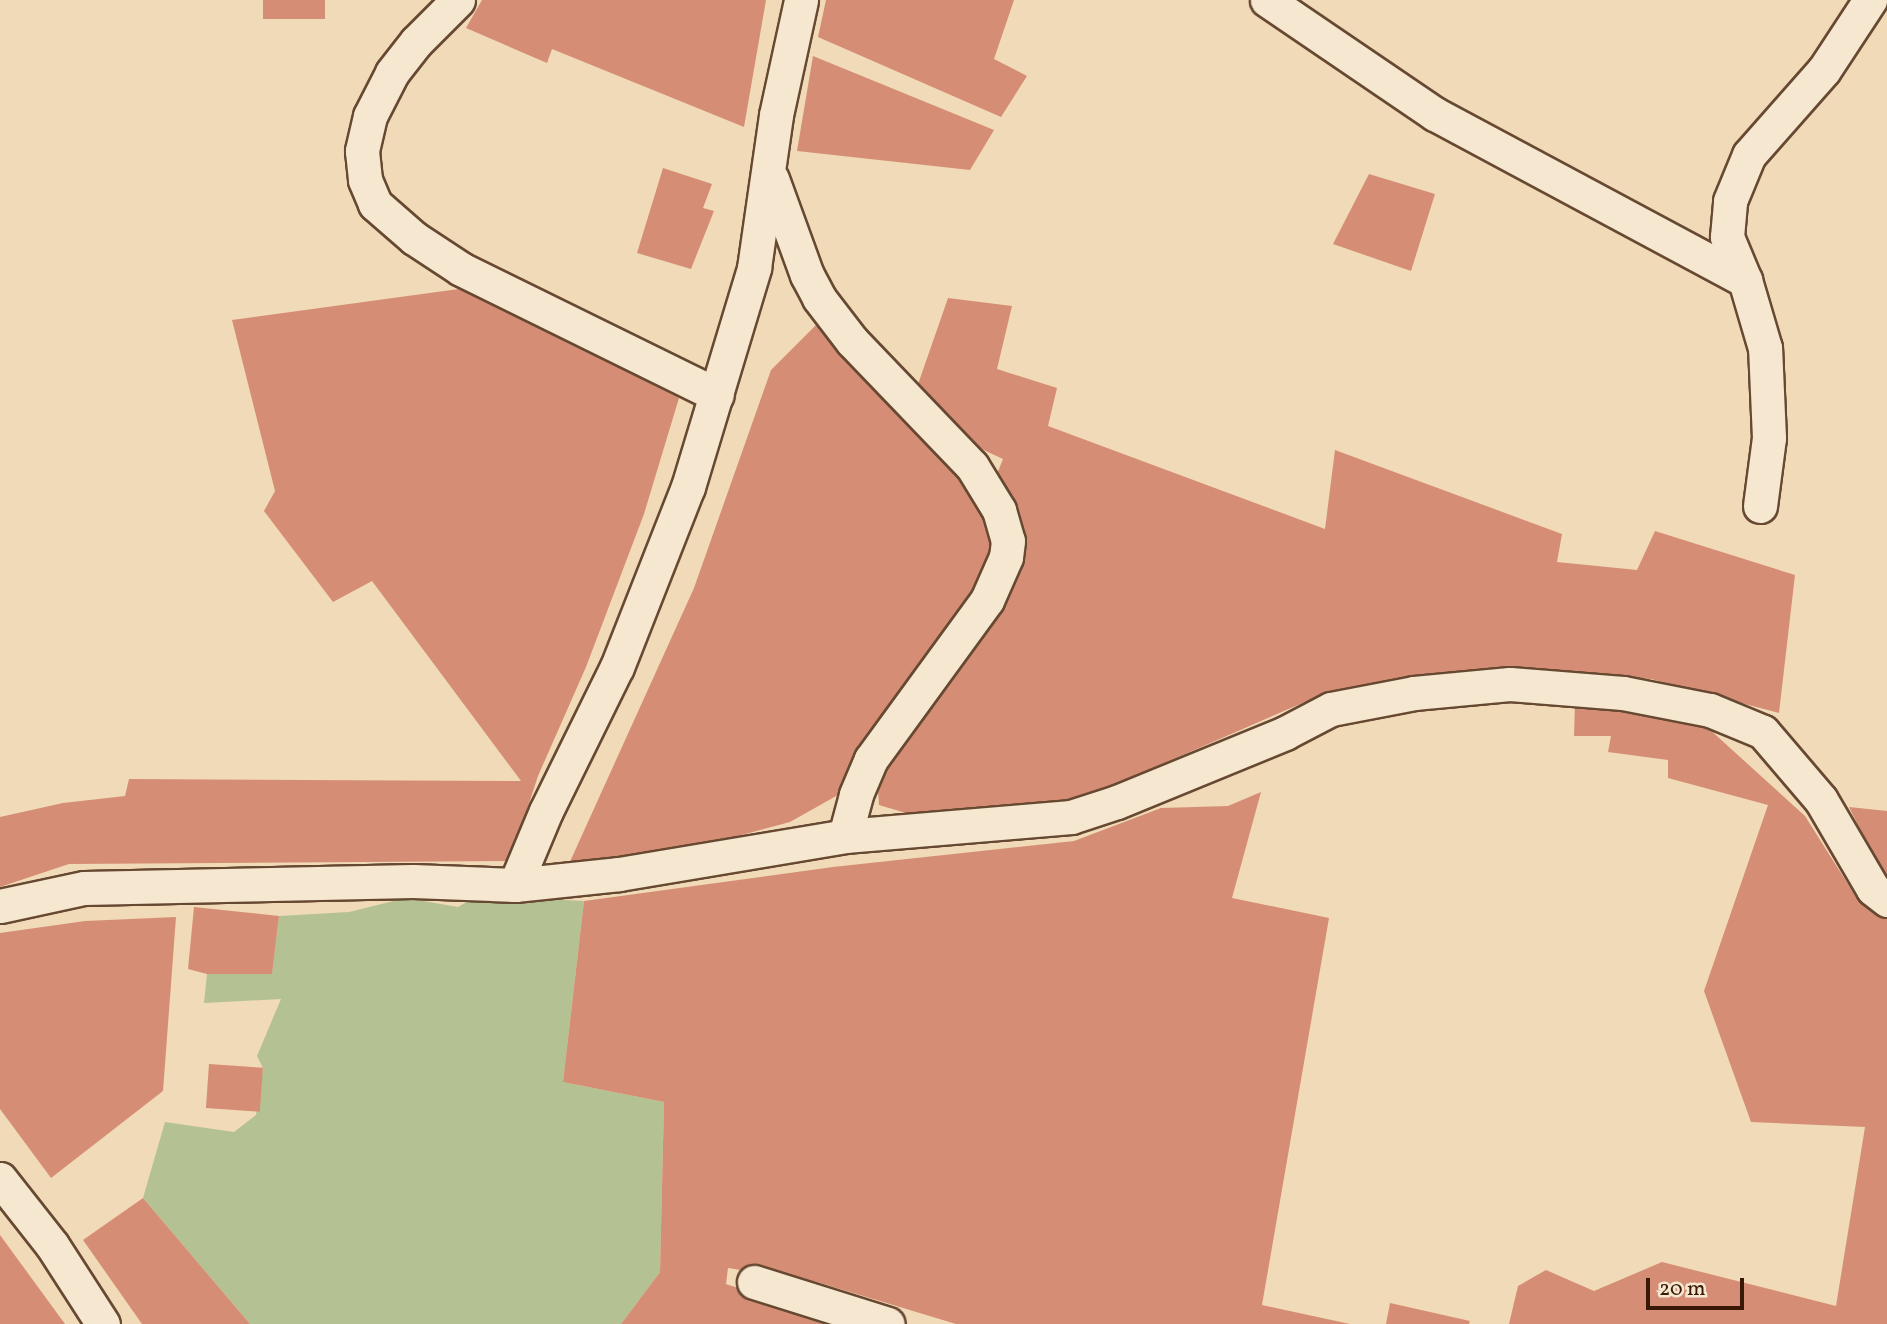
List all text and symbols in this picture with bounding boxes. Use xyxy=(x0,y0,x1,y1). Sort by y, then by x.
scale bar xyxy=(1649,1264,1747,1308)
text: 20 m xyxy=(1659,1275,1705,1304)

